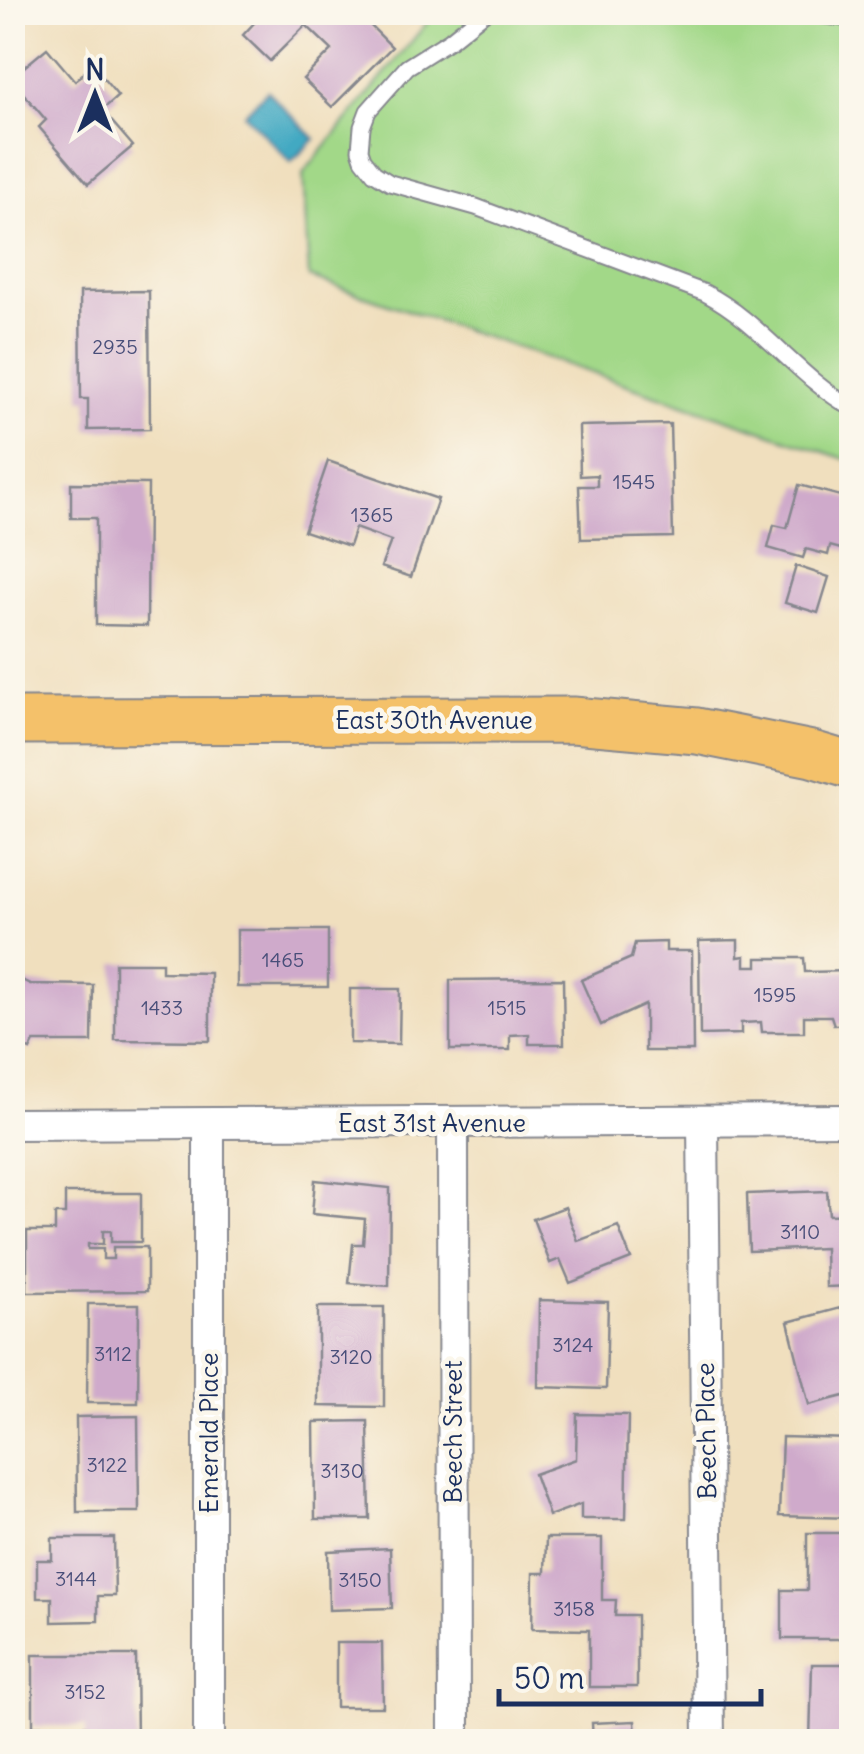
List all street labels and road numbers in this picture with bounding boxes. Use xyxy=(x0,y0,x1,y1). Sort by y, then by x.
street label: East 30th Avenue xyxy=(335,704,533,736)
street label: East 31st Avenue xyxy=(338,1107,526,1139)
street label: Emerald Place xyxy=(193,1353,225,1513)
street label: Beech Street xyxy=(437,1360,469,1504)
street label: Beech Place xyxy=(689,1362,723,1500)

